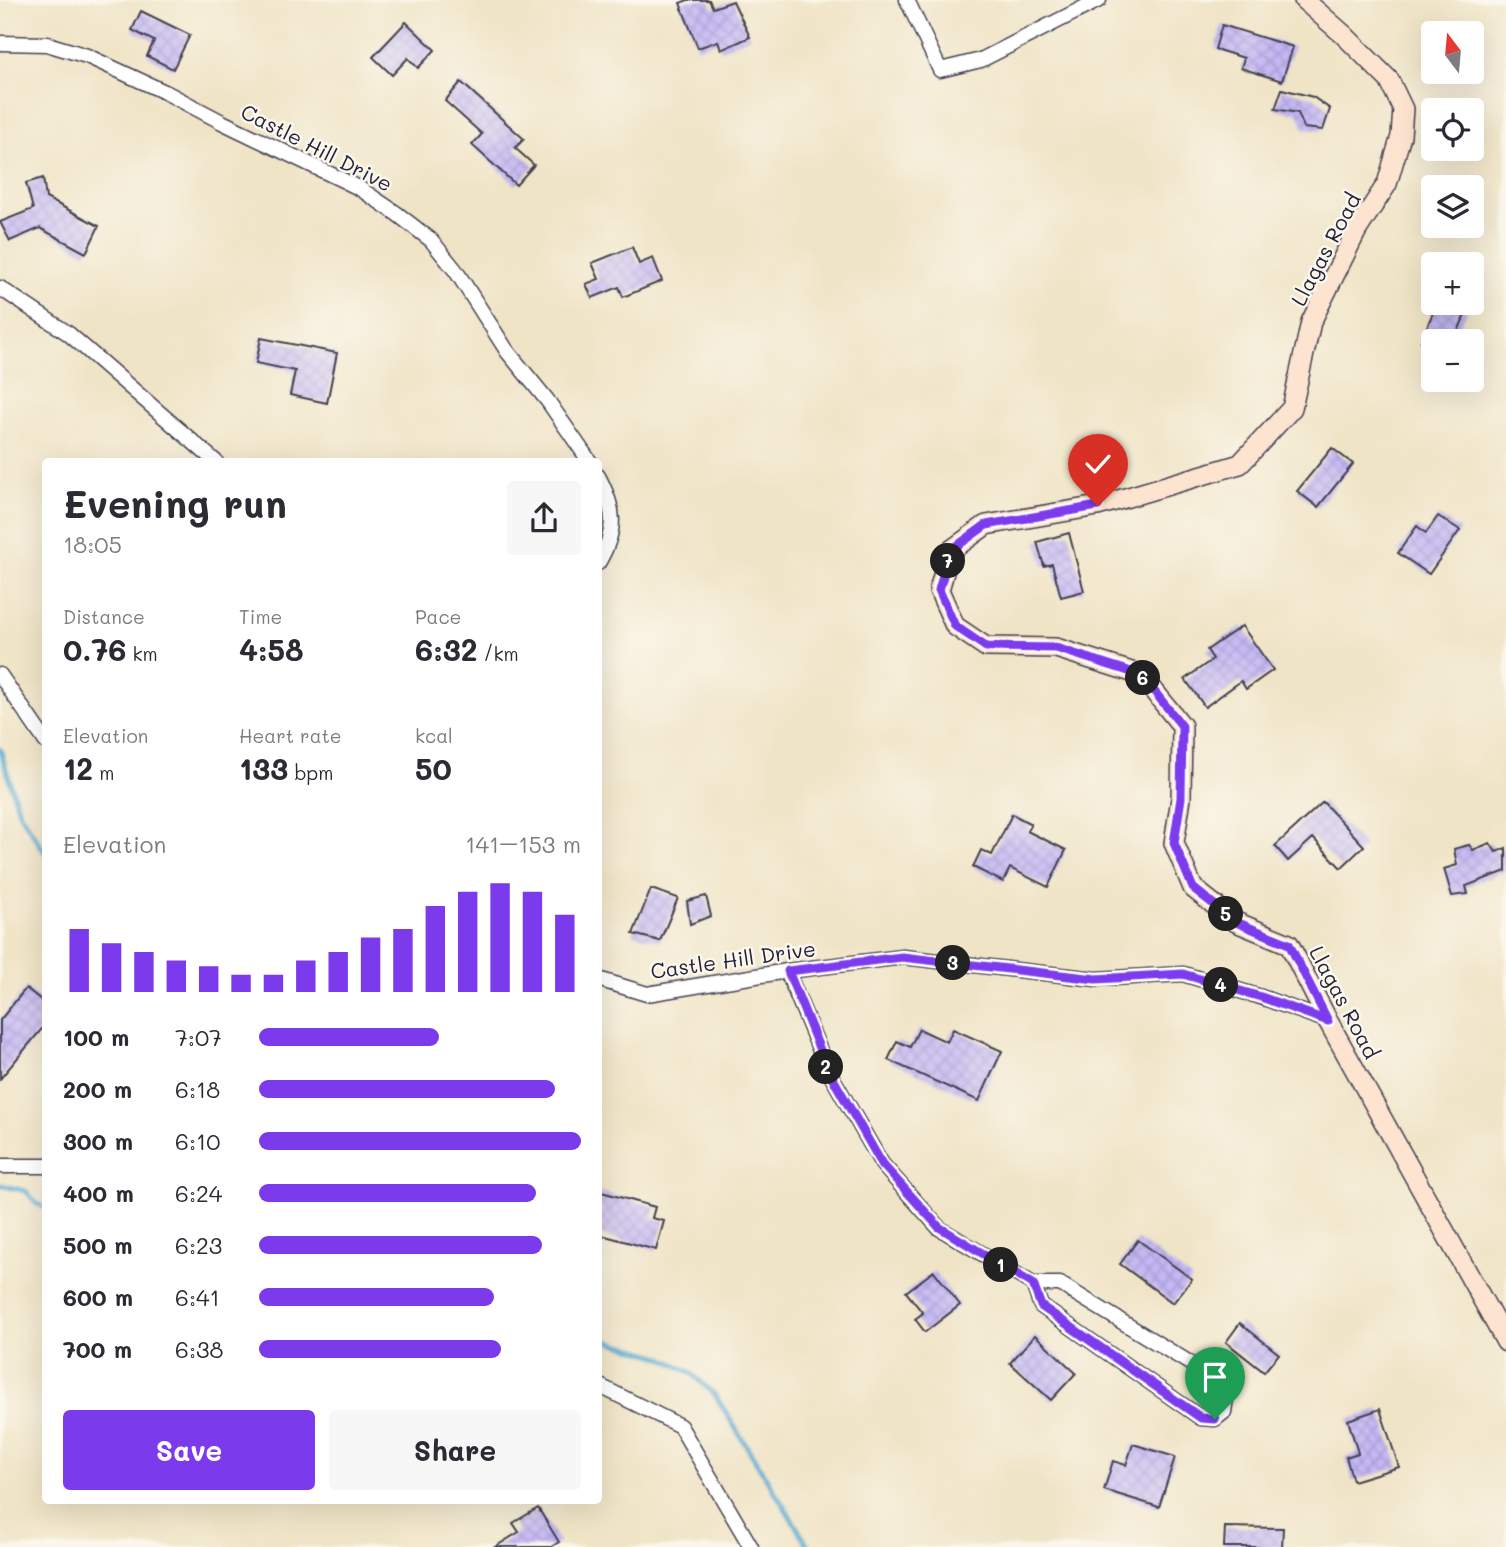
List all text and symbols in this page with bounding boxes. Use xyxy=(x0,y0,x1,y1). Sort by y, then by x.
north arrow xyxy=(1421,21,1484,84)
map controls xyxy=(1421,21,1484,392)
street label: Castle Hill Drive xyxy=(237,97,397,197)
button: locate xyxy=(1421,98,1484,161)
button: layers xyxy=(1421,175,1484,238)
street label: Llagas Road xyxy=(1284,188,1366,310)
button: + xyxy=(1421,252,1484,315)
button: − xyxy=(1421,329,1484,392)
pin xyxy=(1068,434,1128,506)
icon: check xyxy=(1079,445,1117,483)
text: Evening run xyxy=(63,478,287,528)
button: share xyxy=(507,481,581,555)
text: 18:05 xyxy=(63,529,122,559)
pin: 7 xyxy=(930,544,965,578)
text: 7 xyxy=(942,548,953,573)
text: Distance xyxy=(63,604,145,629)
text: Time xyxy=(239,604,282,629)
text: Pace xyxy=(415,604,461,629)
text: 0.76 xyxy=(63,629,126,669)
text: 4:58 xyxy=(239,629,304,669)
text: 6:32 xyxy=(415,629,477,669)
text: km xyxy=(126,641,158,666)
text: /km xyxy=(477,641,519,666)
pin: 6 xyxy=(1126,660,1160,696)
text: 6 xyxy=(1137,665,1148,690)
text: Elevation xyxy=(63,723,148,748)
text: Heart rate xyxy=(239,723,342,748)
text: kcal xyxy=(415,723,453,748)
text: 12 xyxy=(63,748,93,788)
text: 133 xyxy=(239,748,288,788)
text: 50 xyxy=(415,748,452,788)
text: m xyxy=(93,760,114,785)
text: bpm xyxy=(288,760,333,785)
text: Elevation xyxy=(63,829,166,859)
text: 141–153 m xyxy=(465,829,581,859)
pin: 5 xyxy=(1208,897,1244,932)
text: 5 xyxy=(1220,901,1231,926)
street label: Castle Hill Drive xyxy=(649,934,817,984)
street label: Llagas Road xyxy=(1304,941,1386,1063)
pin: 3 xyxy=(936,946,970,981)
text: 3 xyxy=(947,950,958,975)
pin: 4 xyxy=(1204,968,1238,1002)
text: 4 xyxy=(1214,972,1227,997)
text: 100 m xyxy=(63,1022,129,1052)
text: 7:07 xyxy=(175,1022,222,1052)
pin: 2 xyxy=(808,1050,844,1084)
text: 2 xyxy=(820,1054,831,1079)
text: 200 m xyxy=(63,1074,132,1104)
text: 6:18 xyxy=(175,1074,220,1104)
text: 300 m xyxy=(63,1126,133,1156)
text: 6:10 xyxy=(175,1126,221,1156)
text: 400 m xyxy=(63,1178,134,1208)
text: 6:24 xyxy=(175,1178,222,1208)
text: 500 m xyxy=(63,1230,133,1260)
text: 6:23 xyxy=(175,1230,222,1260)
pin: 1 xyxy=(984,1248,1018,1282)
text: 1 xyxy=(996,1252,1005,1277)
text: 600 m xyxy=(63,1282,133,1312)
text: 6:41 xyxy=(175,1282,220,1312)
text: 700 m xyxy=(63,1334,132,1364)
text: 6:38 xyxy=(175,1334,223,1364)
pin xyxy=(1185,1347,1245,1419)
icon: arrive xyxy=(1196,1358,1234,1396)
button: Save xyxy=(63,1410,315,1490)
button: Share xyxy=(329,1410,581,1490)

